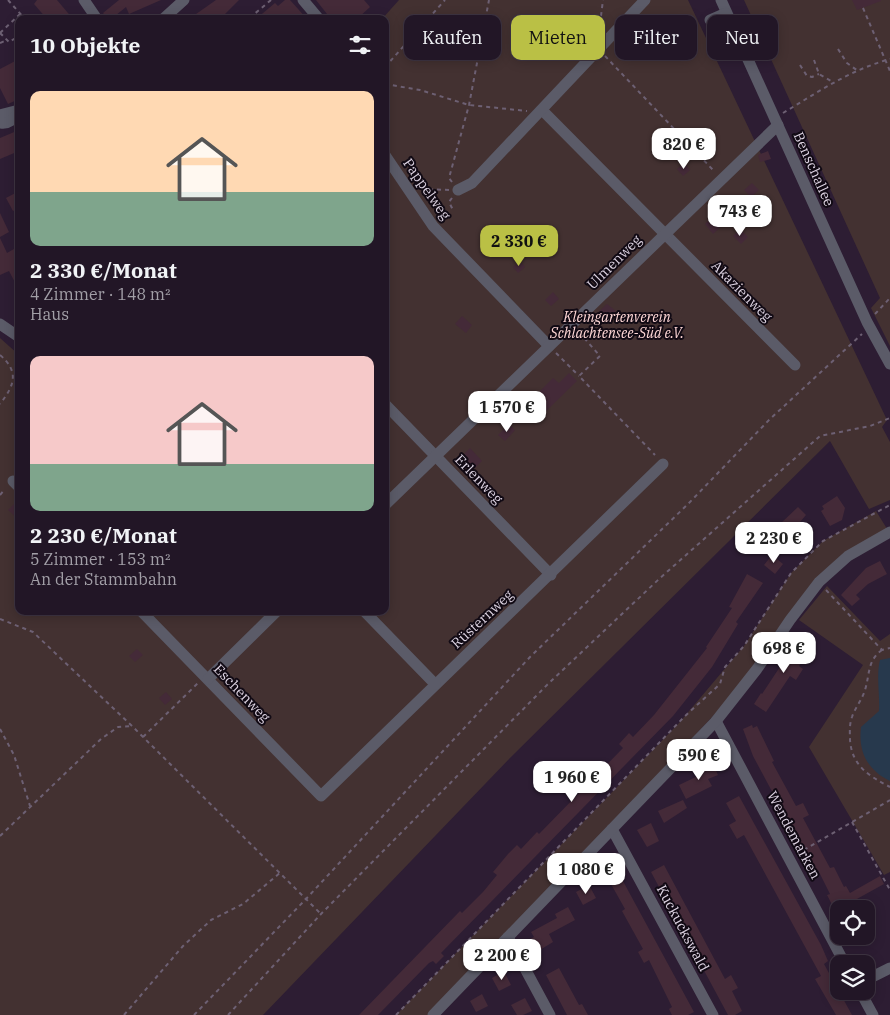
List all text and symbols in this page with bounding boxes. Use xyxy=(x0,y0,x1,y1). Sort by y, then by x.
chip: Kaufen xyxy=(404,15,501,60)
chip: Mieten xyxy=(511,15,605,60)
chip: Filter xyxy=(615,15,697,60)
chip: Neu xyxy=(707,15,778,60)
text: 10 Objekte xyxy=(30,31,140,59)
icon: filters xyxy=(346,31,374,59)
icon: home xyxy=(157,124,247,214)
pin: 820 € xyxy=(649,128,719,170)
street label: Benschallee xyxy=(790,129,838,209)
text: 820 € xyxy=(663,134,705,154)
street label: Pappelweg xyxy=(399,155,455,224)
pin: 743 € xyxy=(705,194,775,237)
text: 743 € xyxy=(719,201,761,221)
pin: 2 330 € xyxy=(473,224,565,267)
text: 2 330 € xyxy=(491,231,547,251)
street label: Ulmenweg xyxy=(583,231,645,293)
text: 2 330 €/Monat xyxy=(30,256,177,284)
street label: Akazienweg xyxy=(708,257,777,326)
text: 4 Zimmer · 148 m² xyxy=(30,284,171,304)
text: Haus xyxy=(30,304,69,324)
park label: Kleingartenverein Schlachtensee-Süd e.V. xyxy=(549,308,684,342)
icon: home xyxy=(157,389,247,479)
pin: 1 570 € xyxy=(461,390,553,433)
text: 1 570 € xyxy=(479,397,535,417)
street label: Erlenweg xyxy=(451,451,507,508)
text: 2 230 €/Monat xyxy=(30,521,177,549)
pin: 2 230 € xyxy=(728,522,820,564)
text: 2 230 € xyxy=(746,528,802,548)
text: 5 Zimmer · 153 m² xyxy=(30,549,171,569)
text: An der Stammbahn xyxy=(30,569,177,589)
street label: Rüsternweg xyxy=(447,586,517,652)
pin: 698 € xyxy=(749,632,819,674)
text: 698 € xyxy=(763,638,805,658)
street label: Eschenweg xyxy=(210,660,274,726)
pin: 590 € xyxy=(664,738,734,781)
text: 590 € xyxy=(678,745,720,765)
pin: 1 960 € xyxy=(526,760,618,803)
text: 1 960 € xyxy=(544,767,600,787)
street label: Wendemarken xyxy=(763,788,825,882)
pin: 1 080 € xyxy=(540,852,632,895)
text: 1 080 € xyxy=(558,859,614,879)
street label: Kuckuckswald xyxy=(653,882,714,975)
map controls xyxy=(830,900,875,1000)
button: locate xyxy=(830,900,875,945)
pin: 2 200 € xyxy=(456,938,548,981)
text: 2 200 € xyxy=(474,945,530,965)
button: layers xyxy=(830,955,875,1000)

